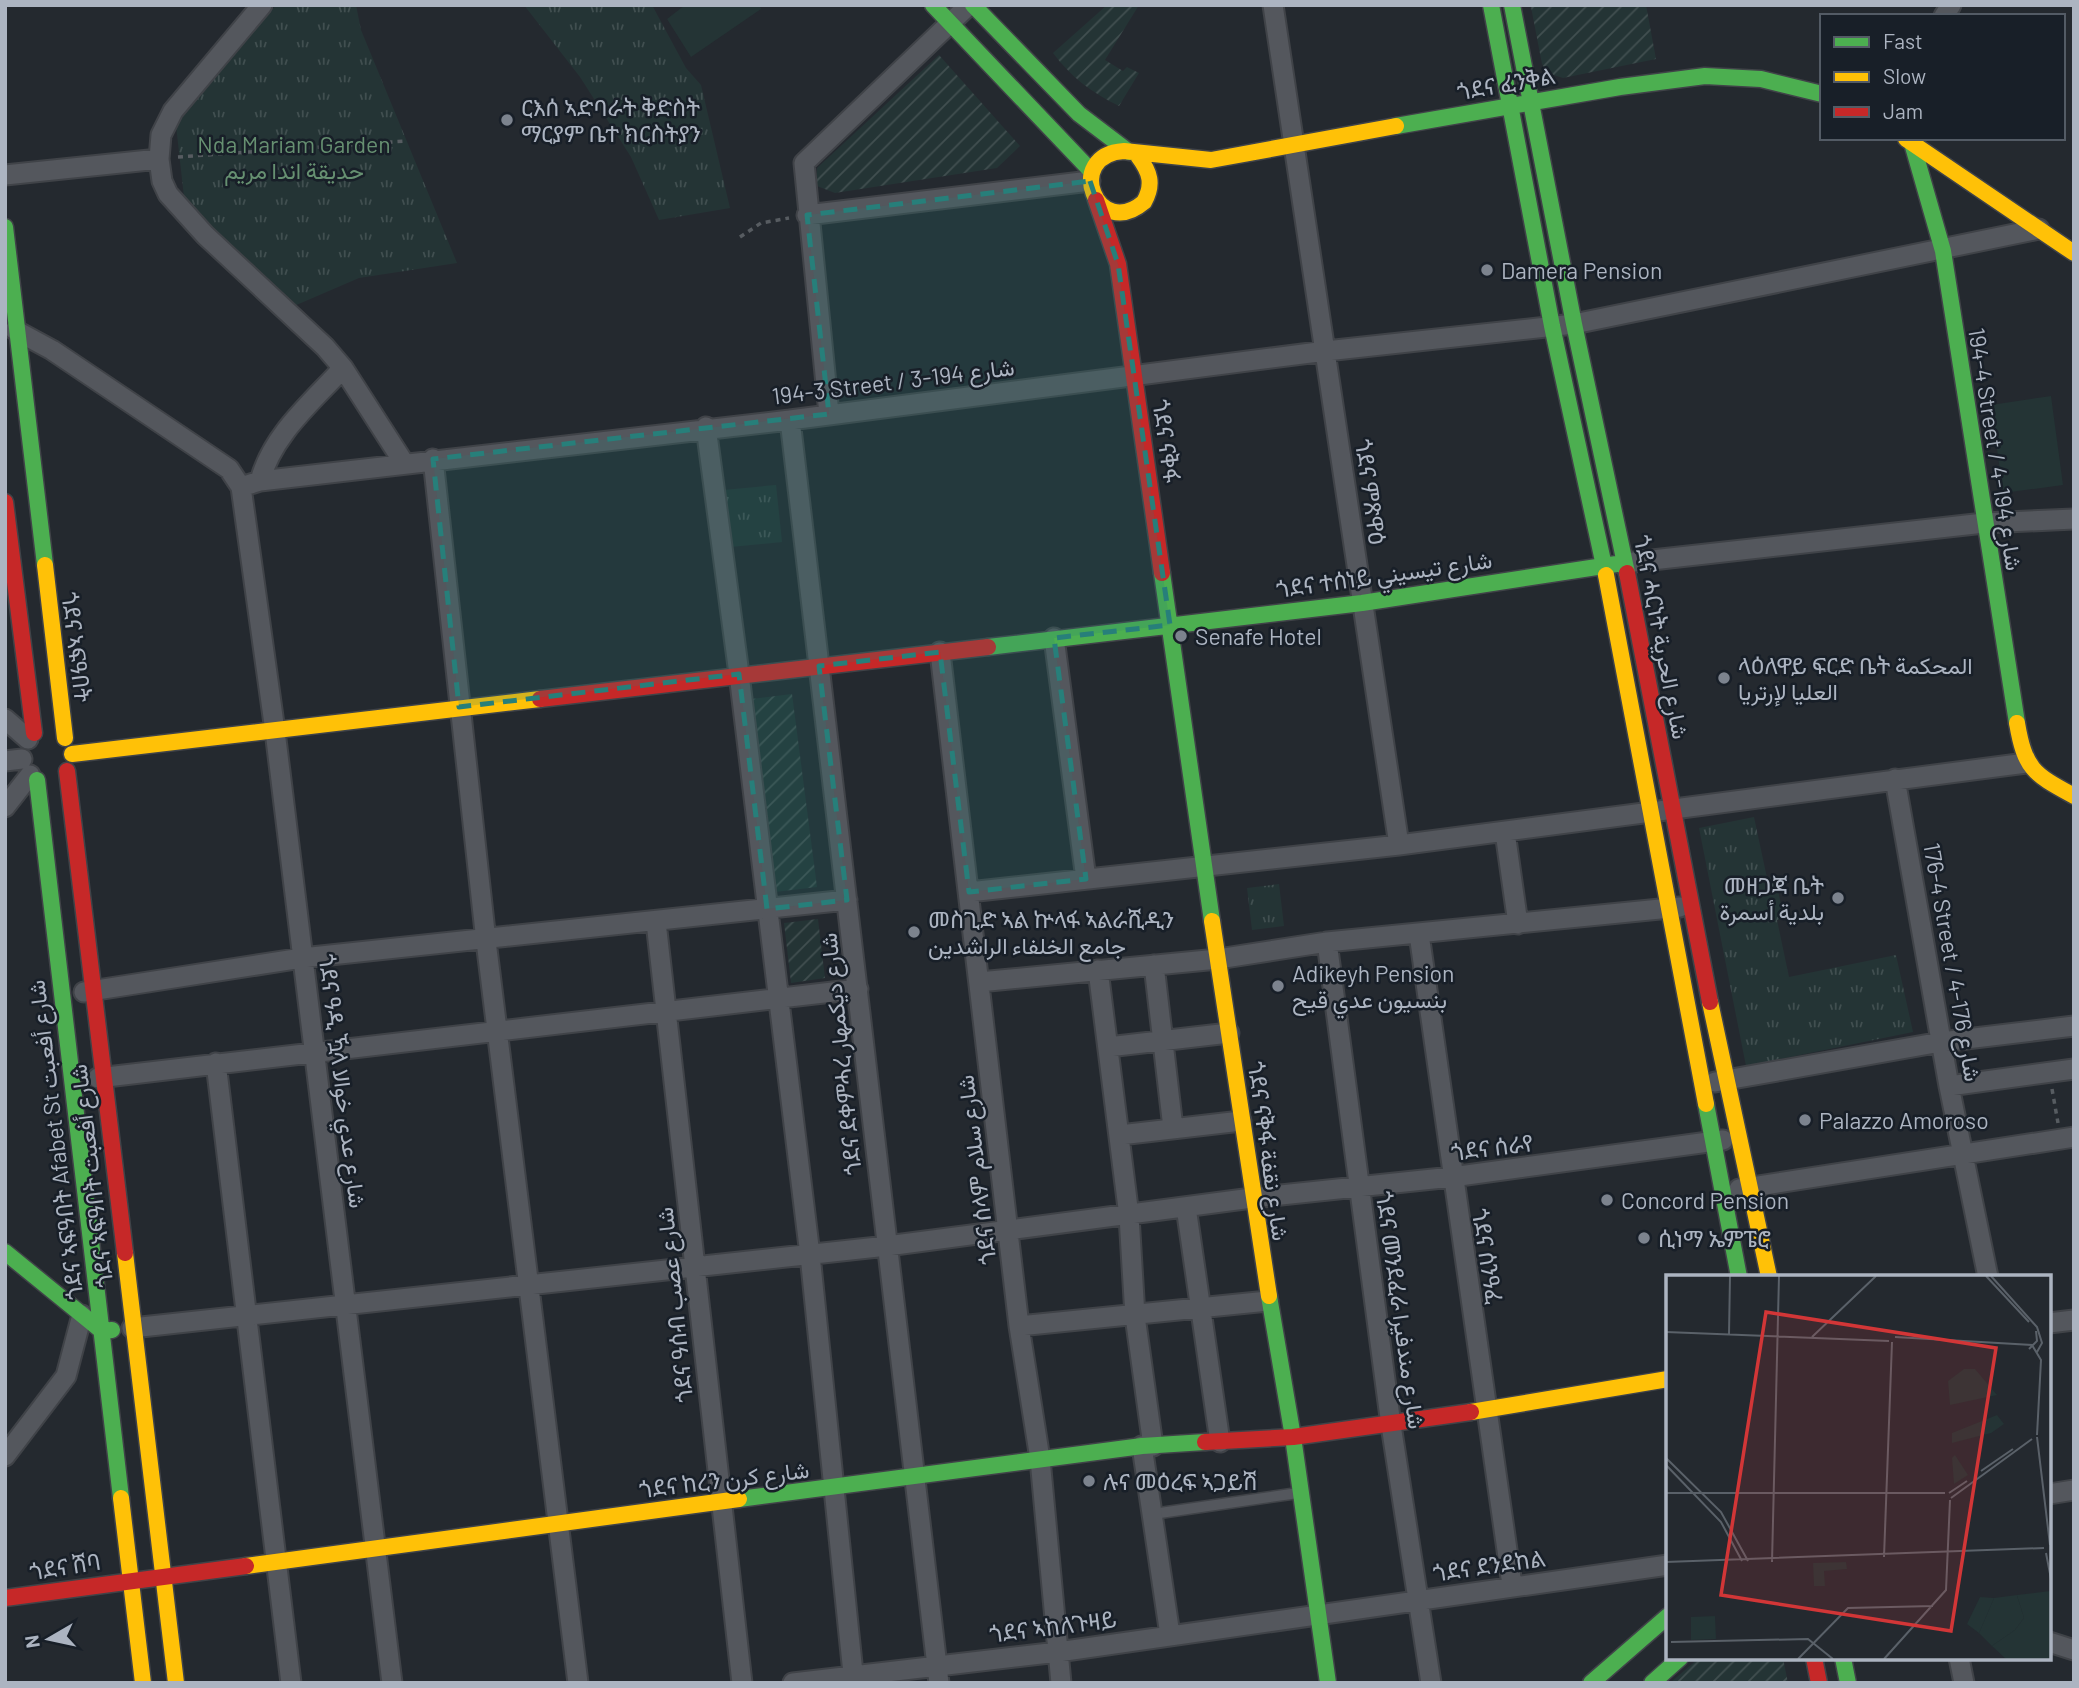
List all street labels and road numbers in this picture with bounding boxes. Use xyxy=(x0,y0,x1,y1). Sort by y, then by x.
street label: ጎደና ፈንቅል xyxy=(1455,61,1557,105)
street label: 194-4 Street / شارع 194-4 xyxy=(1960,326,2029,573)
street label: 194-3 Street / شارع 194-3 xyxy=(770,352,1016,413)
street label: ጎደና ናቅፋ xyxy=(1147,398,1187,485)
street label: ጎደና ምጽዋዕ xyxy=(1350,437,1392,547)
street label: ጎደና ሓርነት شارع الحرية xyxy=(1626,533,1695,742)
street label: ጎደና ተሰነይ شارع تيسيني xyxy=(1274,545,1494,609)
street label: ጎደና ኣፍዓበት xyxy=(56,590,98,704)
street label: 176-4 Street / شارع 176-4 xyxy=(1915,841,1988,1084)
street label: ጎደና ደቀምሓረ شارع ديكمهار xyxy=(813,931,870,1176)
street label: ጎደና ዓዲ ዃላ شارع عدي خوالا xyxy=(308,952,372,1210)
street label: ጎደና ኣፍዓበት Afabet St شارع أفعبت xyxy=(22,978,91,1301)
street label: ጎደና ናቅፋ شارع نقفة xyxy=(1240,1060,1295,1243)
street label: ጎደና ኣፍዓበት شارع أفعبت xyxy=(63,1062,122,1289)
street label: ጎደና ሰላም شارع سلام xyxy=(950,1073,1004,1266)
street label: ጎደና ሰራየ xyxy=(1449,1128,1535,1166)
street label: ጎደና መንደፈራ شارع مندفيرا xyxy=(1367,1189,1432,1431)
street label: ጎደና ዓሰብ شارع عصب xyxy=(650,1206,701,1404)
street label: ጎደና ሰንዓፈ xyxy=(1467,1206,1509,1306)
street label: ጎደና ከረን شارع كرن xyxy=(637,1455,811,1506)
street label: ጎደና ደንደከል xyxy=(1431,1543,1547,1587)
street label: ጎደና ሸባ xyxy=(27,1547,103,1585)
street label: ጎደና ኣከለጉዛይ xyxy=(988,1604,1118,1648)

